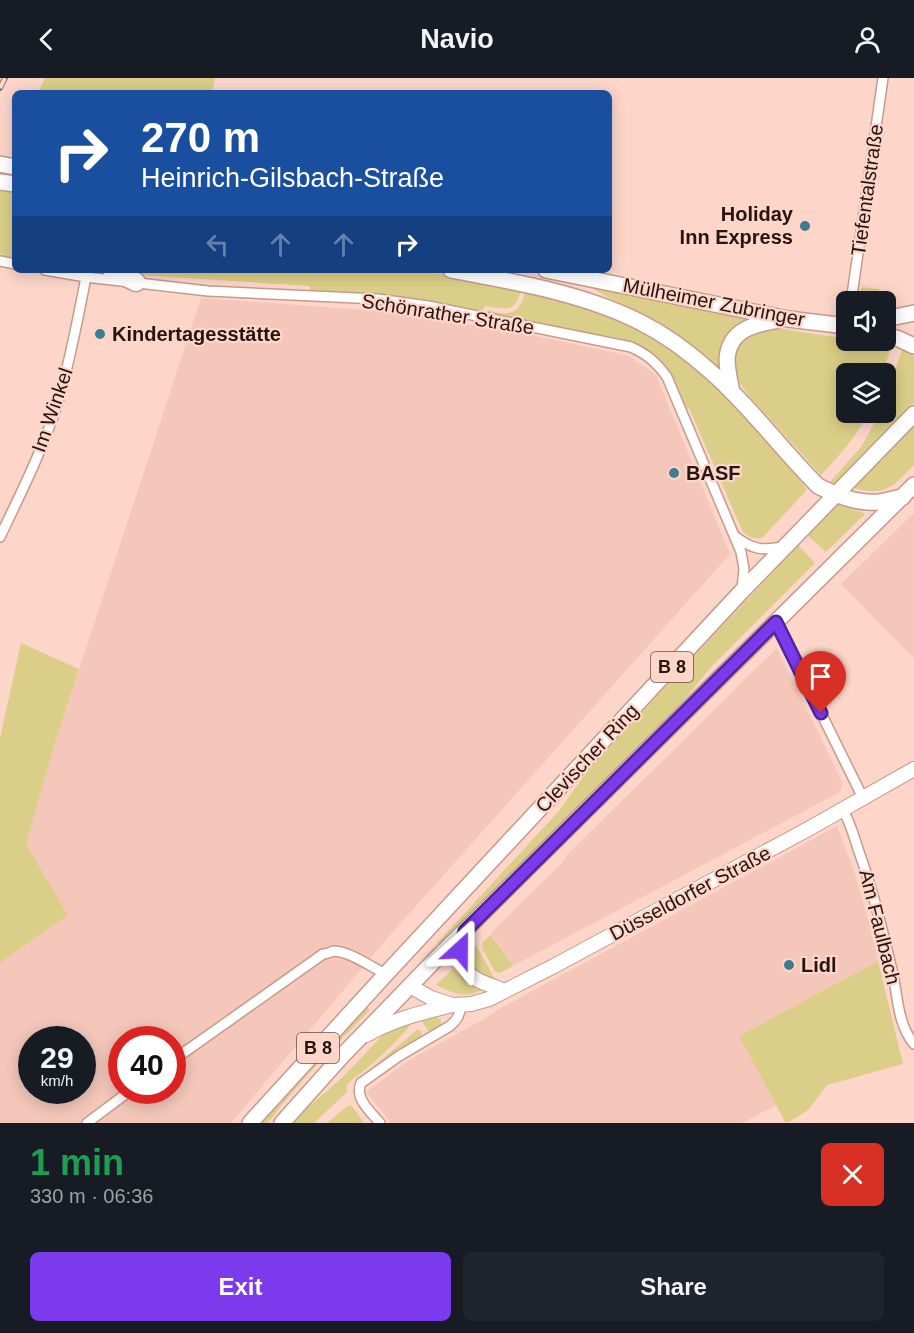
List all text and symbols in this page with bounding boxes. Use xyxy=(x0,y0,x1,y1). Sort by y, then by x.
icon: back xyxy=(30,23,63,56)
icon: person xyxy=(851,23,884,56)
text: Navio xyxy=(420,24,494,54)
icon: right xyxy=(42,114,120,192)
text: 270 m xyxy=(141,114,260,161)
street label: Tiefentalstraße xyxy=(847,123,887,257)
text: Heinrich-Gilsbach-Straße xyxy=(141,163,444,193)
place label: Holiday Inn Express xyxy=(680,203,794,248)
marker: Holiday Inn Express xyxy=(798,219,812,233)
icon: left xyxy=(201,228,234,261)
icon: ahead xyxy=(264,228,297,261)
icon: ahead xyxy=(327,228,360,261)
icon: right xyxy=(390,228,423,261)
street label: Mülheimer Zubringer xyxy=(621,274,807,330)
street label: Schönrather Straße xyxy=(360,289,536,339)
map controls xyxy=(836,291,896,423)
button: sound xyxy=(836,291,896,351)
place label: Kindertagesstätte xyxy=(112,323,281,345)
marker: Kindertagesstätte xyxy=(93,327,107,341)
button: layers xyxy=(836,363,896,423)
street label: Im Winkel xyxy=(27,365,77,455)
place label: BASF xyxy=(686,462,740,484)
marker: BASF xyxy=(667,466,681,480)
pin xyxy=(795,651,846,713)
road number: B 8 xyxy=(651,652,693,682)
icon: arrive xyxy=(804,660,837,693)
street label: Clevischer Ring xyxy=(531,699,643,817)
street label: Düsseldorfer Straße xyxy=(606,841,774,945)
street label: Am Faulbach xyxy=(855,867,905,987)
position arrow xyxy=(428,918,492,982)
place label: Lidl xyxy=(801,954,837,976)
marker: Lidl xyxy=(782,958,796,972)
speed limit sign: 40 xyxy=(108,1026,186,1104)
road number: B 8 xyxy=(297,1033,339,1063)
text: 29 xyxy=(40,1041,74,1074)
text: km/h xyxy=(41,1072,73,1089)
text: 1 min xyxy=(30,1142,124,1183)
button: close xyxy=(821,1143,884,1206)
text: 330 m · 06:36 xyxy=(30,1185,153,1207)
button: Exit xyxy=(30,1252,451,1321)
button: Share xyxy=(463,1252,884,1321)

